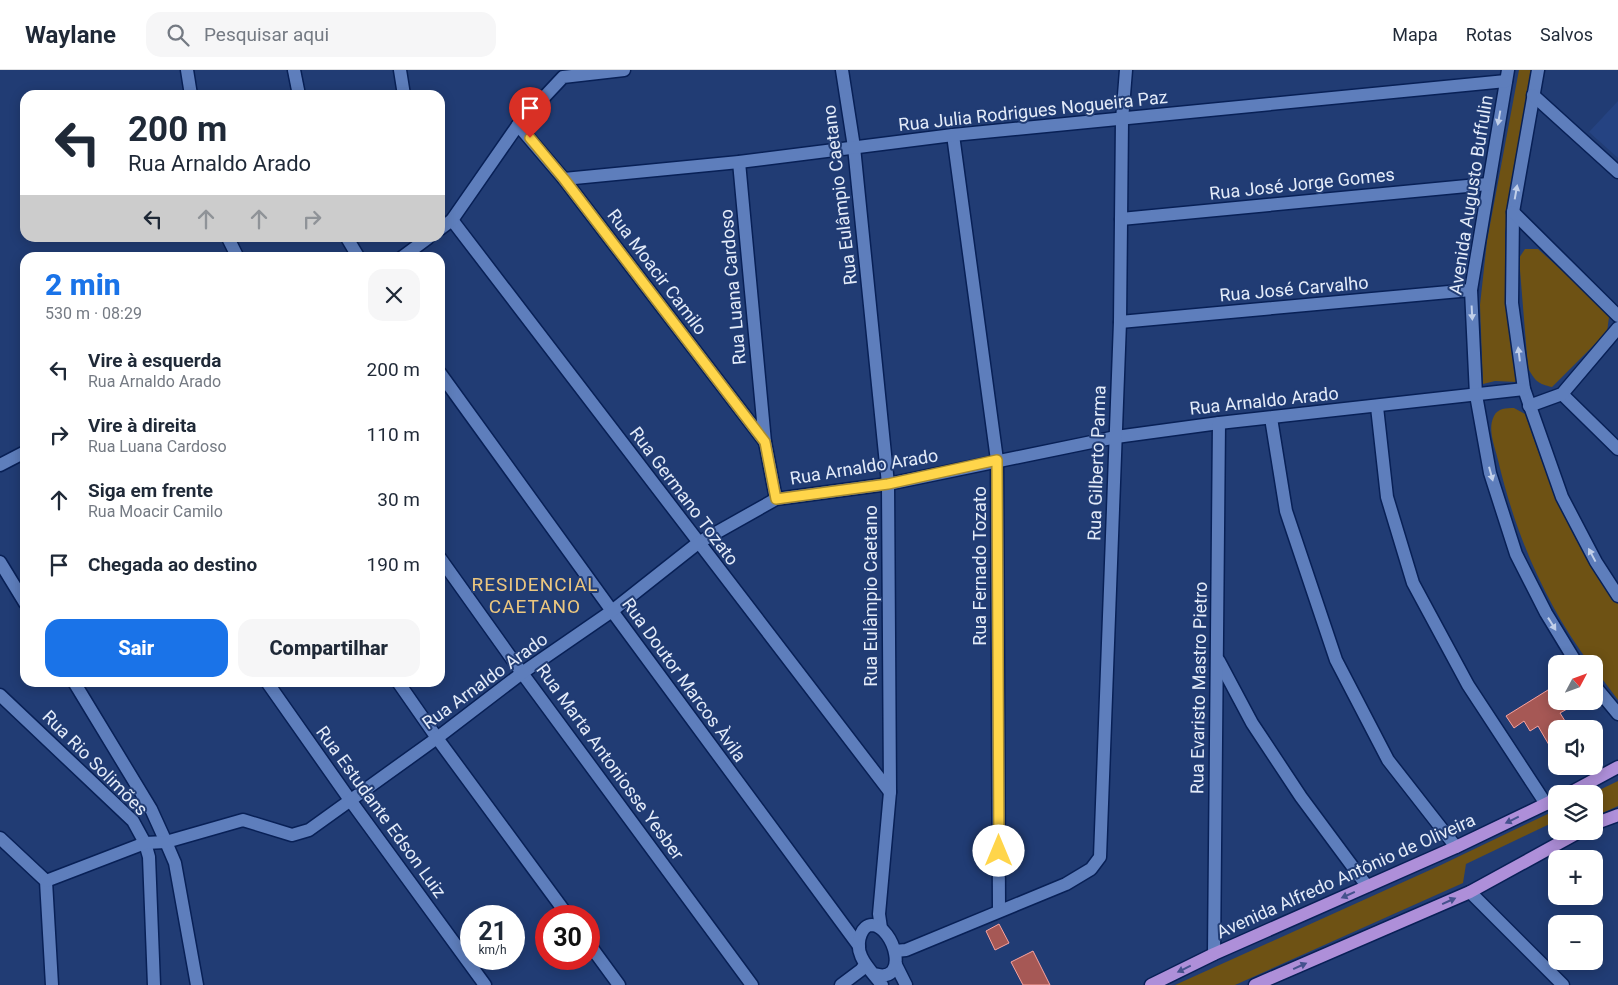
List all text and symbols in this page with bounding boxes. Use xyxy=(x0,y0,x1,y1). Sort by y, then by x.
search box xyxy=(146,12,496,57)
text: Waylane xyxy=(25,21,116,49)
icon: search xyxy=(164,21,192,49)
text: Pesquisar aqui xyxy=(204,23,329,46)
text: Mapa xyxy=(1392,24,1438,45)
text: Rotas xyxy=(1466,24,1512,45)
text: Salvos xyxy=(1540,24,1593,45)
street label: Rua Julia Rodrigues Nogueira Paz xyxy=(897,86,1169,135)
pin xyxy=(509,87,551,138)
icon: arrive xyxy=(516,94,544,122)
street label: Avenida Augusto Buffulin xyxy=(1444,94,1497,296)
street label: Rua Eulâmpio Caetano xyxy=(818,104,861,286)
text: 200 m xyxy=(128,109,227,150)
icon: left xyxy=(45,110,110,175)
one-way arrow xyxy=(1495,110,1503,126)
text: Rua Arnaldo Arado xyxy=(128,151,311,176)
street label: Rua José Jorge Gomes xyxy=(1208,163,1396,204)
one-way arrow xyxy=(1513,184,1521,200)
icon: left xyxy=(139,205,167,233)
icon: ahead xyxy=(192,205,220,233)
icon: ahead xyxy=(245,205,273,233)
icon: right xyxy=(298,205,326,233)
street label: Rua Moacir Camilo xyxy=(603,205,711,339)
street label: Rua Luana Cardoso xyxy=(715,208,750,366)
text: 2 min xyxy=(45,267,121,302)
button: close xyxy=(368,269,420,321)
street label: Rua José Carvalho xyxy=(1219,272,1369,305)
text: 530 m · 08:29 xyxy=(45,304,142,323)
one-way arrow xyxy=(1468,305,1476,321)
one-way arrow xyxy=(1515,346,1523,362)
text: Vire à esquerda xyxy=(88,349,221,372)
icon: left xyxy=(45,356,73,384)
text: 200 m xyxy=(367,358,420,381)
text: Rua Arnaldo Arado xyxy=(88,372,221,391)
street label: Rua Arnaldo Arado xyxy=(1188,382,1340,419)
street label: Rua Gilberto Parma xyxy=(1083,385,1110,541)
text: Vire à direita xyxy=(88,414,197,437)
icon: right xyxy=(45,421,73,449)
street label: Rua Germano Tozato xyxy=(626,422,743,569)
text: 110 m xyxy=(367,423,420,446)
text: Rua Luana Cardoso xyxy=(88,437,227,456)
street label: Rua Arnaldo Arado xyxy=(788,444,940,489)
one-way arrow xyxy=(1487,466,1495,482)
text: Siga em frente xyxy=(88,479,213,502)
icon: ahead xyxy=(45,486,73,514)
street label: Rua Fernado Tozato xyxy=(969,486,990,646)
text: 30 m xyxy=(377,488,420,511)
text: Rua Moacir Camilo xyxy=(88,502,223,521)
street label: Rua Eulâmpio Caetano xyxy=(860,505,881,687)
one-way arrow xyxy=(1588,547,1596,562)
icon: arrive xyxy=(45,551,73,579)
text: Chegada ao destino xyxy=(88,553,257,576)
text: 190 m xyxy=(367,553,420,576)
district label: RESIDENCIAL CAETANO xyxy=(471,573,599,618)
street label: Rua Evaristo Mastro Pietro xyxy=(1186,582,1211,794)
street label: Rua Doutor Marcos Àvila xyxy=(618,594,751,766)
one-way arrow xyxy=(1548,617,1557,630)
button: Sair xyxy=(45,619,228,677)
button: Compartilhar xyxy=(238,619,420,677)
street label: Rua Arnaldo Arado xyxy=(418,628,551,733)
north arrow xyxy=(1548,655,1602,710)
map controls xyxy=(1548,655,1603,970)
street label: Rua Marta Antoniosse Yesber xyxy=(532,660,689,864)
street label: Rua Rio Solimões xyxy=(38,706,152,820)
button: sound xyxy=(1548,720,1603,775)
street label: Rua Estudante Edson Luiz xyxy=(312,722,451,902)
button: layers xyxy=(1548,785,1603,840)
street label: Avenida Alfredo Antônio de Oliveira xyxy=(1213,809,1478,942)
one-way arrow xyxy=(1505,817,1519,825)
position arrow xyxy=(972,824,1024,876)
button: + xyxy=(1548,850,1603,905)
one-way arrow xyxy=(1341,891,1355,899)
one-way arrow xyxy=(1442,896,1456,904)
speed limit sign: 30 xyxy=(535,905,600,970)
button: − xyxy=(1548,915,1603,970)
text: 21 xyxy=(478,917,507,946)
text: km/h xyxy=(478,943,507,957)
one-way arrow xyxy=(1293,961,1307,969)
one-way arrow xyxy=(1177,965,1191,973)

